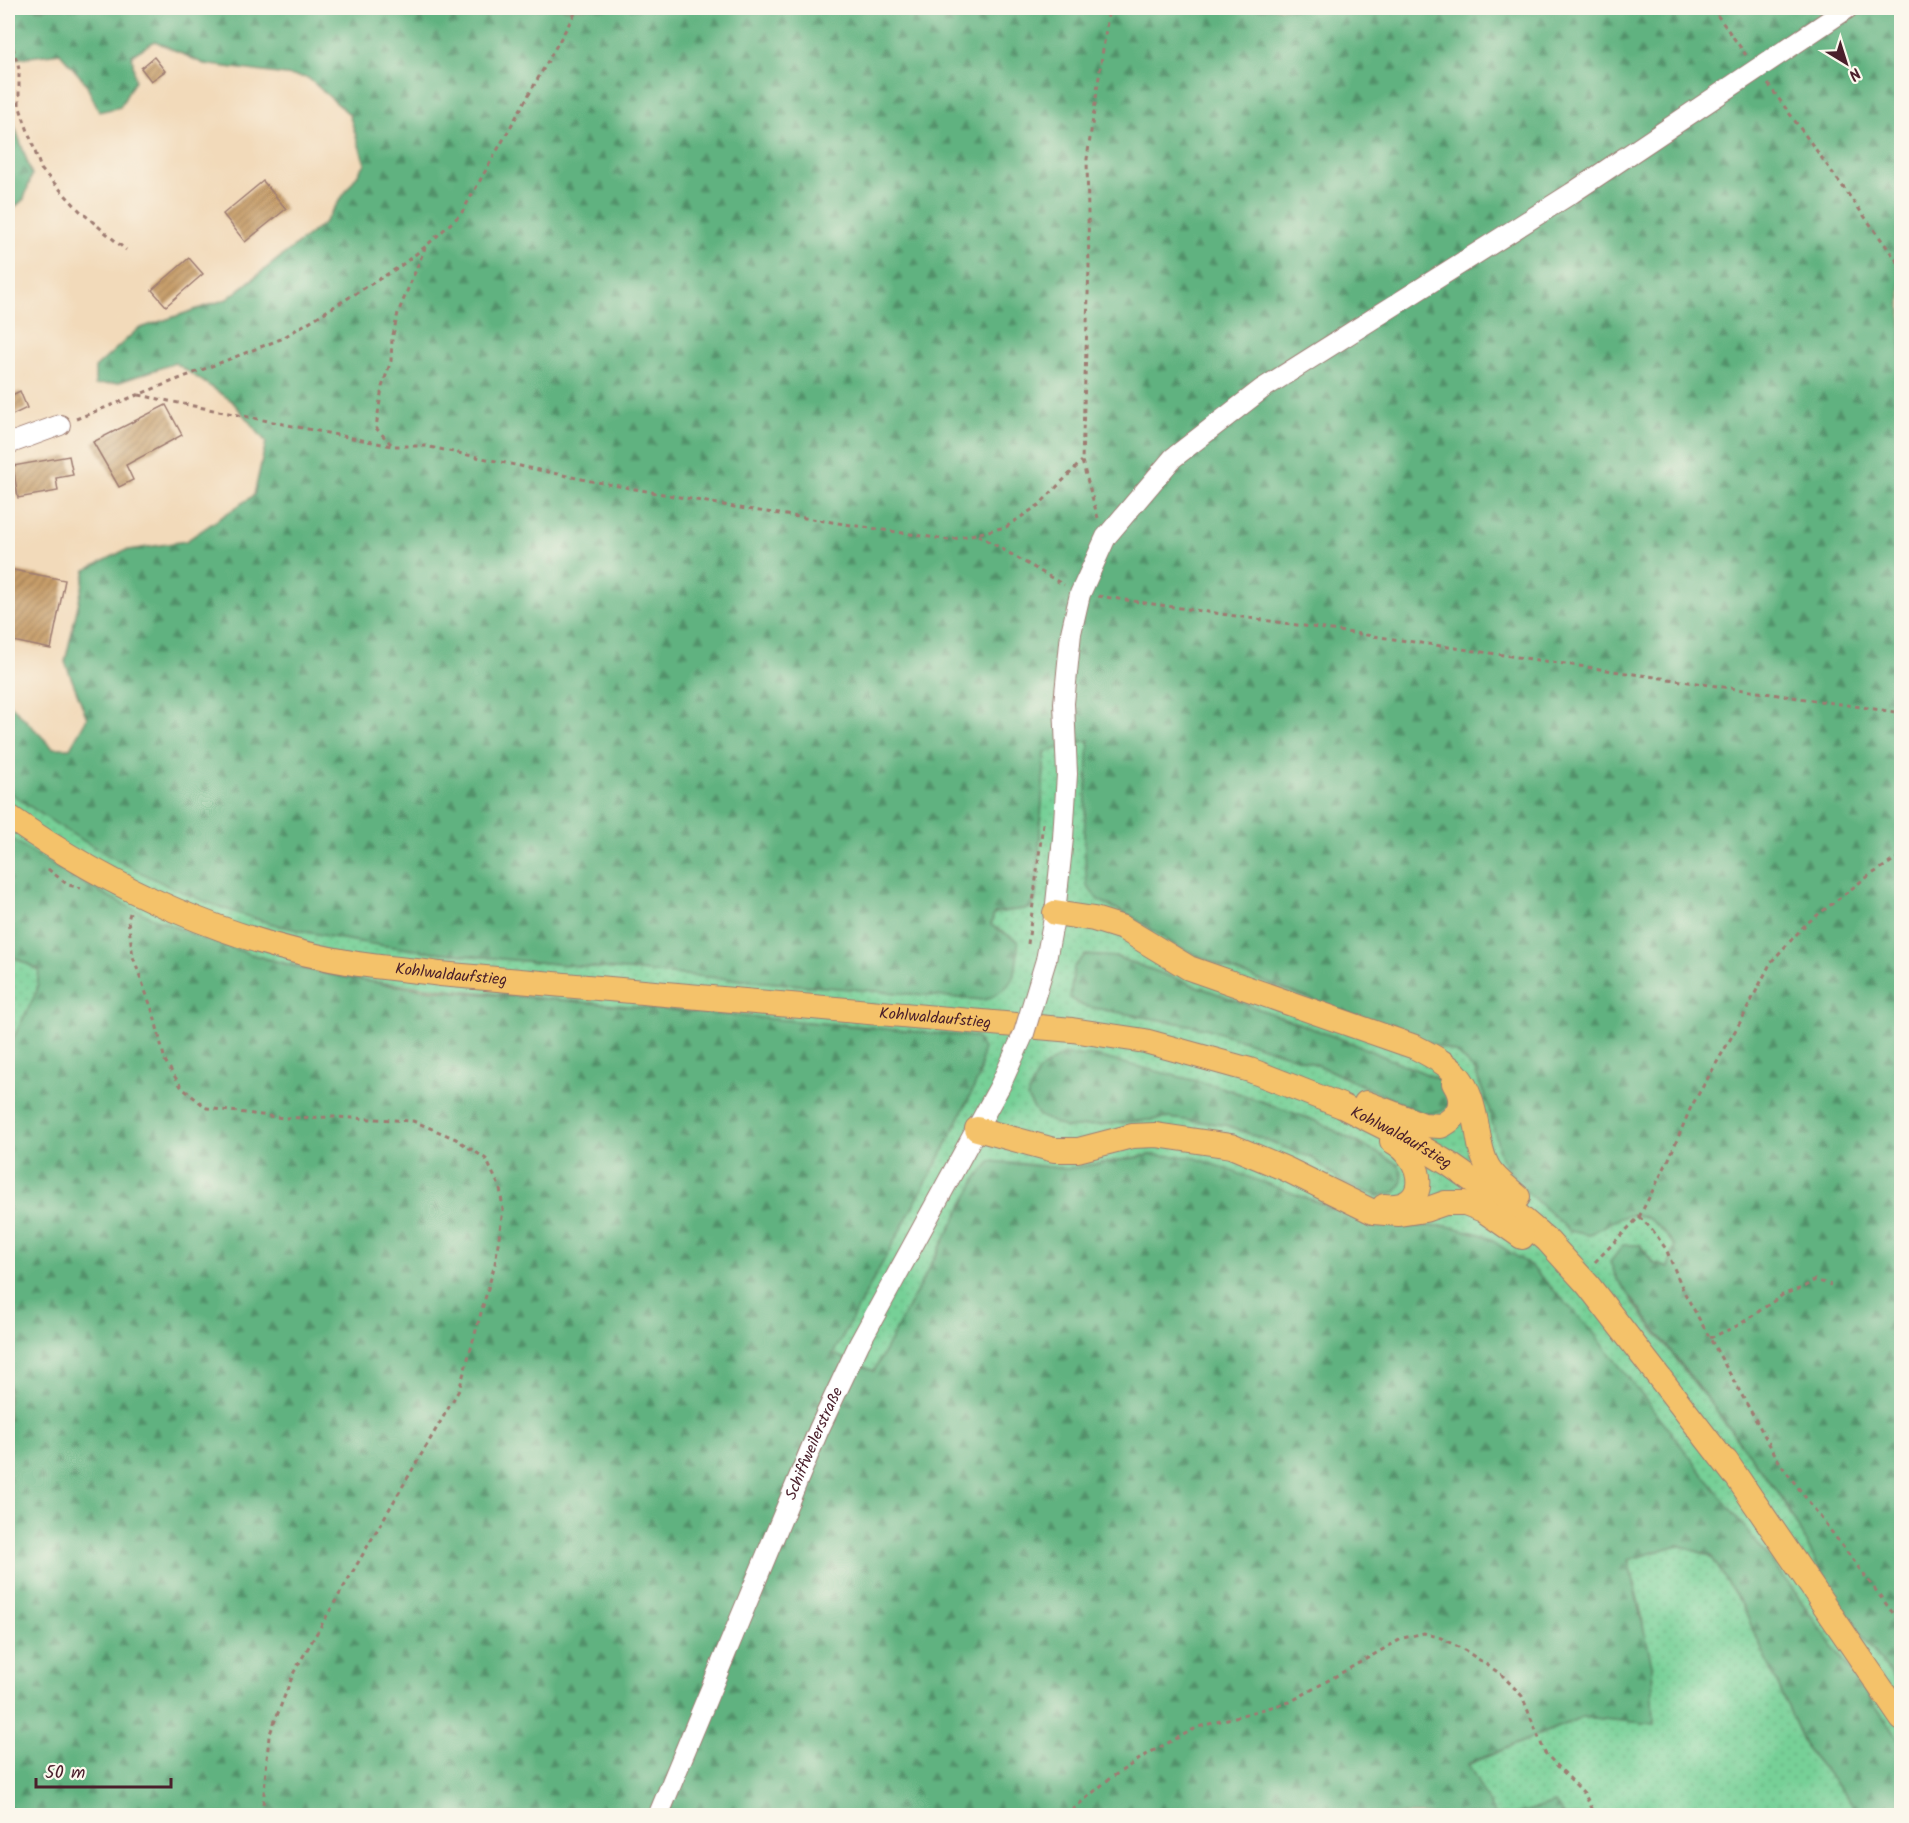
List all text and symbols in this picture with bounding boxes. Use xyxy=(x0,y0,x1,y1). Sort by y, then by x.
north arrow xyxy=(1816,33,1876,93)
text: N xyxy=(1843,61,1866,87)
street label: Kohlwaldaufstieg xyxy=(394,956,508,992)
street label: Kohlwaldaufstieg xyxy=(878,1000,992,1035)
street label: Kohlwaldaufstieg xyxy=(1346,1100,1457,1175)
street label: Schiffweilerstraße xyxy=(778,1383,850,1504)
scale bar xyxy=(36,1751,171,1789)
text: 50 m xyxy=(45,1759,85,1788)

